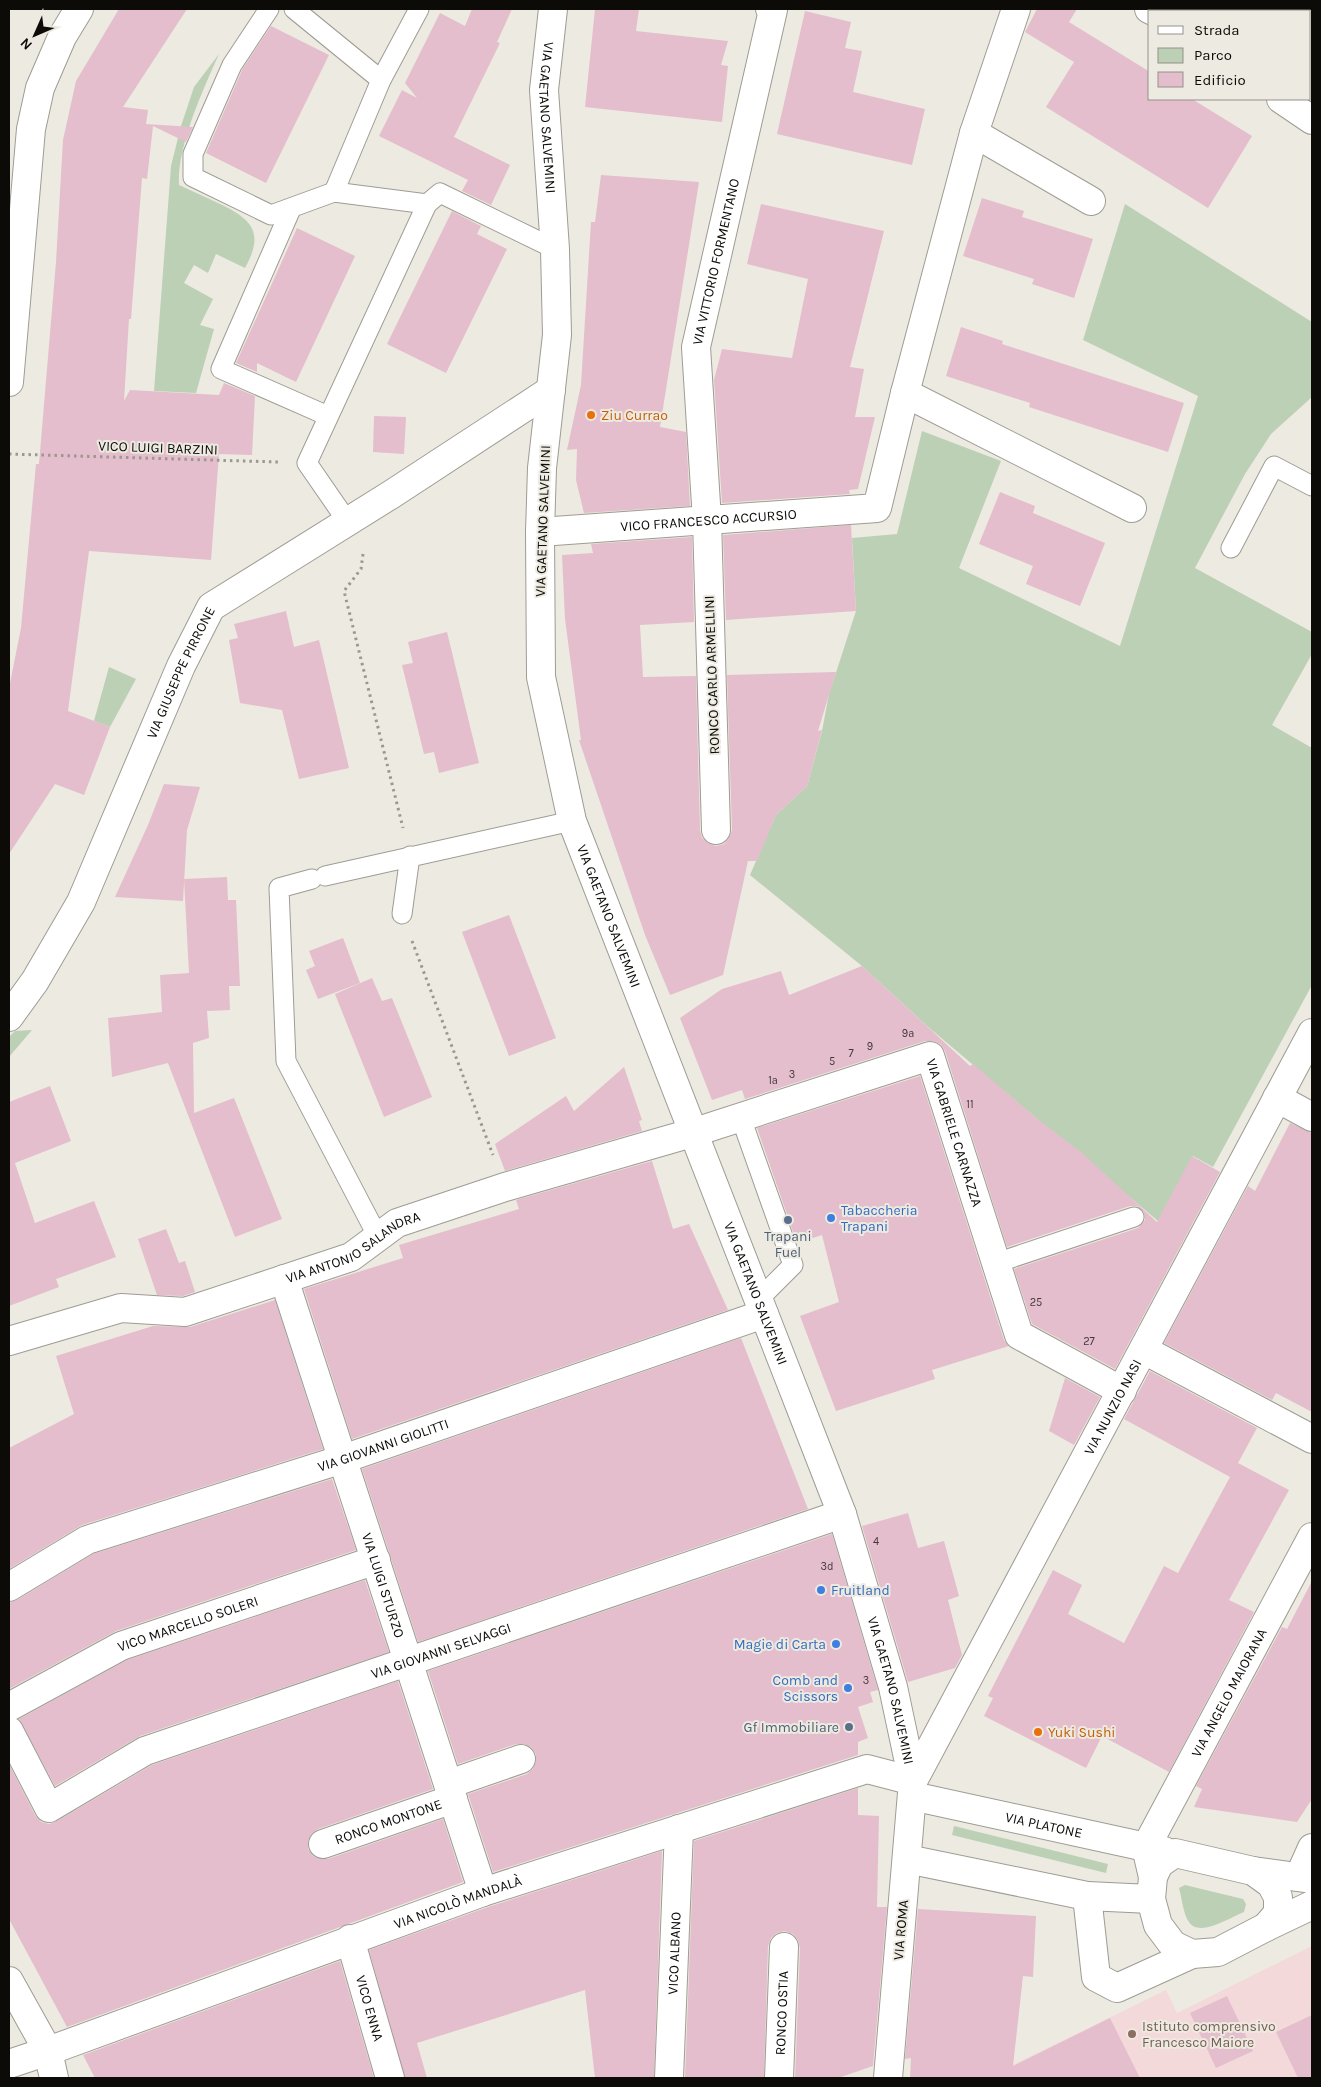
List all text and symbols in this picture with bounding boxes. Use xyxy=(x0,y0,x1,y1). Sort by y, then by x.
north arrow xyxy=(10,10,60,60)
legend xyxy=(1148,10,1311,100)
text: Strada xyxy=(1194,21,1240,39)
text: N xyxy=(17,34,36,53)
street label: VIA GAETANO SALVEMINI xyxy=(535,41,560,194)
text: Parco xyxy=(1194,46,1232,64)
text: Edificio xyxy=(1194,71,1246,89)
street label: VIA VITTORIO FORMENTANO xyxy=(688,177,743,347)
place label: Ziu Currao xyxy=(601,407,668,424)
marker: Ziu Currao xyxy=(585,409,597,421)
street label: VICO LUIGI BARZINI xyxy=(98,437,218,459)
street label: VIA GAETANO SALVEMINI xyxy=(532,445,554,597)
street label: VICO FRANCESCO ACCURSIO xyxy=(620,505,797,535)
street label: RONCO CARLO ARMELLINI xyxy=(701,595,723,755)
street label: VIA GIUSEPPE PIRRONE xyxy=(143,604,218,741)
street label: VIA GAETANO SALVEMINI xyxy=(573,842,645,990)
house number: 9a xyxy=(902,1027,914,1040)
house number: 9 xyxy=(867,1040,873,1053)
house number: 7 xyxy=(848,1047,854,1060)
house number: 5 xyxy=(829,1055,835,1068)
street label: VIA GABRIELE CARNAZZA xyxy=(923,1056,986,1209)
house number: 3 xyxy=(789,1068,795,1081)
house number: 1a xyxy=(768,1074,778,1087)
house number: 11 xyxy=(966,1098,974,1111)
place label: Tabaccheria Trapani xyxy=(841,1202,918,1235)
street label: VIA ANTONIO SALANDRA xyxy=(283,1207,422,1287)
marker: Tabaccheria Trapani xyxy=(825,1212,837,1224)
marker: Trapani Fuel xyxy=(782,1214,794,1226)
street label: VIA GAETANO SALVEMINI xyxy=(721,1219,792,1367)
place label: Trapani Fuel xyxy=(764,1228,812,1261)
house number: 25 xyxy=(1030,1296,1042,1309)
house number: 27 xyxy=(1083,1335,1095,1348)
street label: VIA NUNZIO NASI xyxy=(1080,1356,1145,1458)
street label: VIA GIOVANNI GIOLITTI xyxy=(315,1415,451,1475)
street label: VIA LUIGI STURZO xyxy=(358,1531,408,1640)
house number: 4 xyxy=(873,1535,879,1548)
house number: 3d xyxy=(820,1560,834,1573)
place label: Fruitland xyxy=(831,1582,890,1599)
marker: Fruitland xyxy=(815,1584,827,1596)
street label: VICO MARCELLO SOLERI xyxy=(115,1592,260,1655)
street label: VIA GAETANO SALVEMINI xyxy=(864,1614,918,1766)
street label: VIA GIOVANNI SELVAGGI xyxy=(369,1619,513,1682)
street label: VIA ANGELO MAIORANA xyxy=(1187,1625,1270,1760)
place label: Magie di Carta xyxy=(734,1636,826,1653)
marker: Magie di Carta xyxy=(830,1638,842,1650)
place label: Comb and Scissors xyxy=(773,1672,838,1705)
house number: 3 xyxy=(863,1674,869,1687)
marker: Comb and Scissors xyxy=(842,1682,854,1694)
place label: Gf Immobiliare xyxy=(744,1719,839,1736)
marker: Gf Immobiliare xyxy=(843,1721,855,1733)
place label: Yuki Sushi xyxy=(1048,1724,1116,1741)
marker: Yuki Sushi xyxy=(1032,1726,1044,1738)
street label: RONCO MONTONE xyxy=(332,1795,444,1848)
street label: VIA PLATONE xyxy=(1004,1808,1084,1841)
street label: VIA NICOLÒ MANDALÀ xyxy=(391,1871,524,1932)
street label: VIA ROMA xyxy=(890,1899,912,1961)
street label: VICO ALBANO xyxy=(664,1911,684,1995)
street label: RONCO OSTIA xyxy=(771,1970,792,2056)
street label: VICO ENNA xyxy=(352,1973,387,2043)
place label: Istituto comprensivo Francesco Maiore xyxy=(1142,2018,1276,2051)
marker: Istituto comprensivo Francesco Maiore xyxy=(1126,2028,1138,2040)

